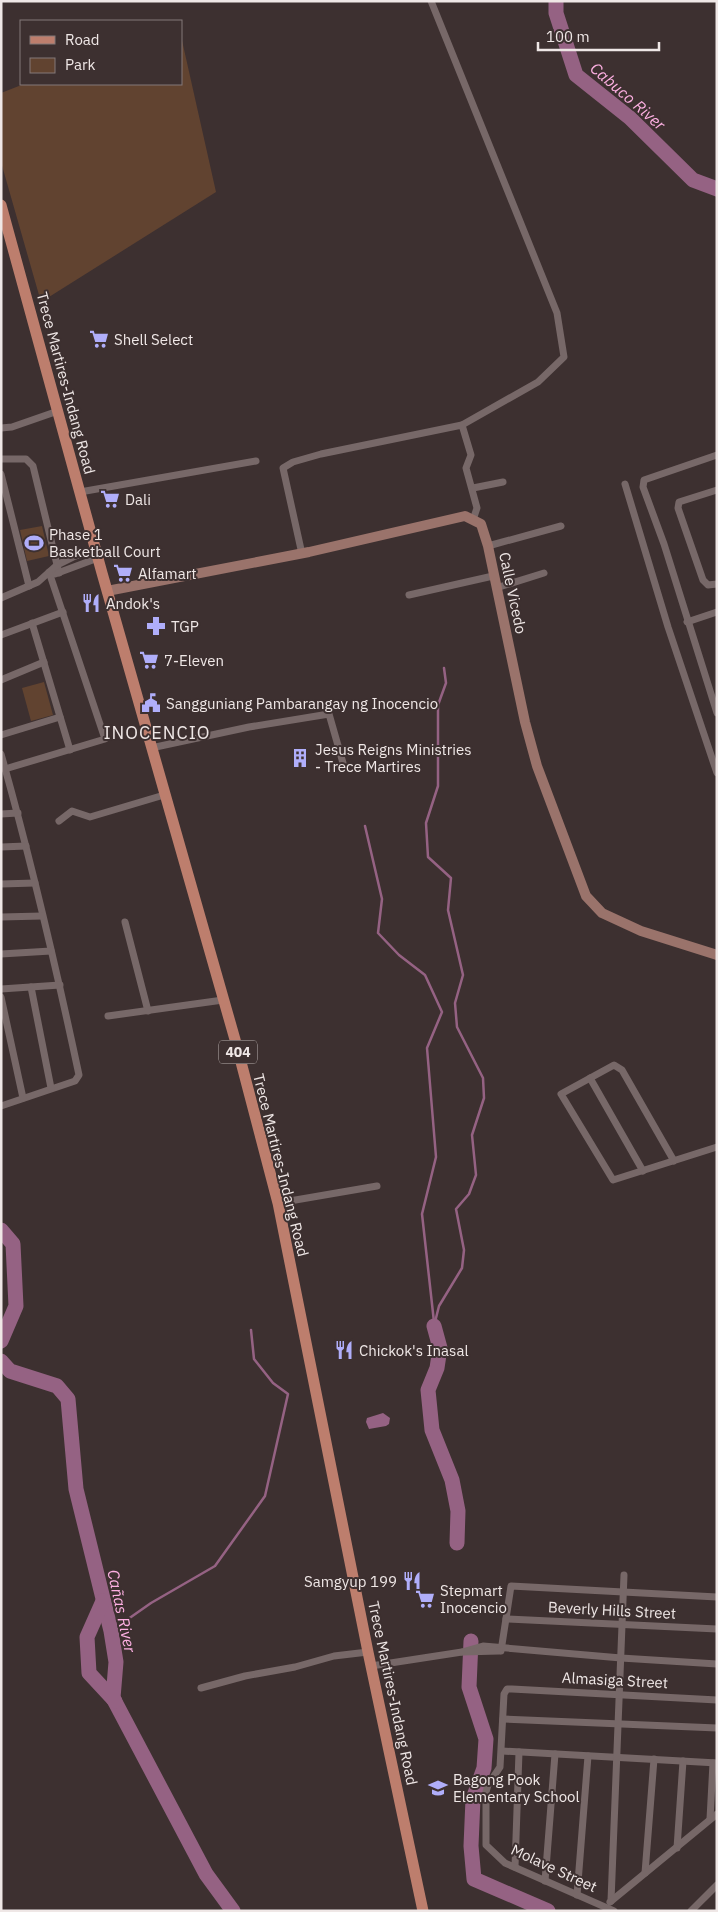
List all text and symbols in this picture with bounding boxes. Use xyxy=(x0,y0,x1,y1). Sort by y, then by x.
legend xyxy=(20,20,182,85)
scale bar xyxy=(538,20,659,52)
text: 100 m xyxy=(546,27,590,46)
text: Road xyxy=(65,30,100,49)
text: Park xyxy=(65,55,95,74)
water label: Cabuco River xyxy=(586,58,671,135)
street label: Trece Martires-Indang Road xyxy=(33,290,99,476)
supermarket icon: Shell Select xyxy=(88,328,110,350)
place label: Shell Select xyxy=(114,330,193,349)
supermarket icon: Dali xyxy=(99,488,121,510)
place label: Dali xyxy=(125,490,151,509)
place label: Phase 1 Basketball Court xyxy=(49,525,161,561)
sports icon: Phase 1 Basketball Court xyxy=(23,532,45,554)
street label: Calle Vicedo xyxy=(495,550,531,636)
supermarket icon: Alfamart xyxy=(112,562,134,584)
place label: Alfamart xyxy=(138,564,197,583)
restaurant icon: Andok's xyxy=(80,592,102,614)
place label: Andok's xyxy=(106,594,160,613)
pharmacy icon: TGP xyxy=(145,615,167,637)
place label: TGP xyxy=(171,617,199,636)
supermarket icon: 7-Eleven xyxy=(138,649,160,671)
place label: 7-Eleven xyxy=(164,651,224,670)
public building icon: Sangguniang Pambarangay ng Inocencio xyxy=(140,692,162,714)
place label: Sangguniang Pambarangay ng Inocencio xyxy=(166,694,438,713)
district label: INOCENCIO xyxy=(103,721,211,744)
place label: Jesus Reigns Ministries - Trece Martires xyxy=(315,740,472,776)
building icon: Jesus Reigns Ministries - Trece Martires xyxy=(289,747,311,769)
road number: 404 xyxy=(219,1040,257,1064)
street label: Trece Martires-Indang Road xyxy=(249,1072,313,1258)
restaurant icon: Chickok's Inasal xyxy=(333,1339,355,1361)
place label: Chickok's Inasal xyxy=(359,1341,469,1360)
water label: Cañas River xyxy=(103,1568,141,1655)
restaurant icon: Samgyup 199 xyxy=(401,1570,423,1592)
place label: Samgyup 199 xyxy=(304,1572,397,1591)
place label: Stepmart Inocencio xyxy=(440,1581,507,1617)
supermarket icon: Stepmart Inocencio xyxy=(414,1588,436,1610)
street label: Beverly Hills Street xyxy=(547,1597,677,1623)
street label: Trece Martires-Indang Road xyxy=(364,1599,422,1787)
street label: Almasiga Street xyxy=(561,1668,669,1692)
place label: Bagong Pook Elementary School xyxy=(453,1770,580,1806)
school or university icon: Bagong Pook Elementary School xyxy=(427,1777,449,1799)
street label: Molave Street xyxy=(508,1840,600,1896)

